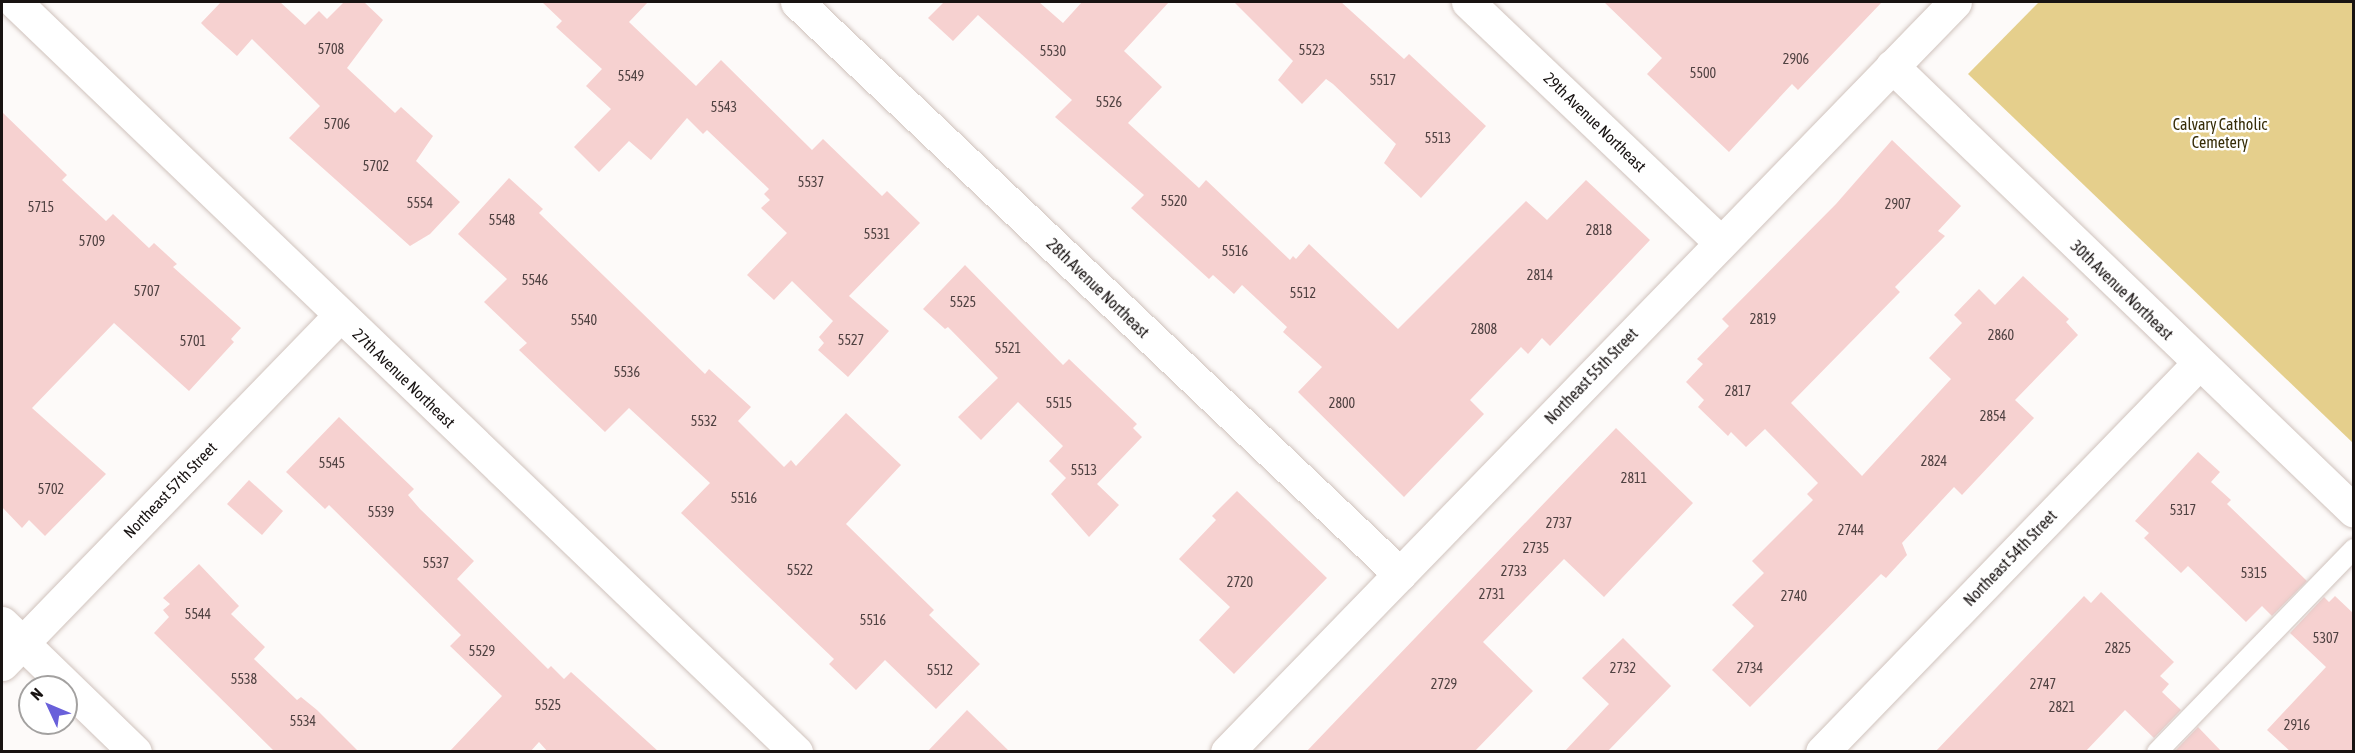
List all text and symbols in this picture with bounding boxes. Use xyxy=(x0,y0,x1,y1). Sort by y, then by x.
house number: 5708 xyxy=(318,41,344,57)
house number: 5523 xyxy=(1299,42,1325,58)
house number: 5530 xyxy=(1040,43,1066,59)
house number: 2906 xyxy=(1783,51,1809,67)
house number: 5500 xyxy=(1690,65,1716,81)
house number: 5549 xyxy=(618,68,644,84)
street label: 29th Avenue Northeast xyxy=(1540,68,1650,176)
house number: 5517 xyxy=(1370,72,1396,88)
house number: 5526 xyxy=(1096,94,1122,110)
house number: 5543 xyxy=(711,99,737,115)
park label: Calvary Catholic Cemetery xyxy=(2173,114,2267,152)
house number: 5706 xyxy=(324,116,350,132)
house number: 5513 xyxy=(1425,130,1451,146)
house number: 5702 xyxy=(363,158,389,174)
house number: 5537 xyxy=(798,174,824,190)
house number: 5520 xyxy=(1161,193,1187,209)
house number: 5554 xyxy=(407,195,433,211)
house number: 2907 xyxy=(1885,196,1911,212)
house number: 5715 xyxy=(28,199,54,215)
house number: 5548 xyxy=(489,212,515,228)
house number: 2818 xyxy=(1586,222,1612,238)
house number: 5531 xyxy=(864,226,890,242)
house number: 5709 xyxy=(79,233,105,249)
street label: 28th Avenue Northeast xyxy=(1043,234,1153,342)
street label: 30th Avenue Northeast xyxy=(2067,236,2177,344)
house number: 5516 xyxy=(1222,243,1248,259)
house number: 2814 xyxy=(1527,267,1553,283)
house number: 5546 xyxy=(522,272,548,288)
house number: 5707 xyxy=(134,283,160,299)
house number: 5512 xyxy=(1290,285,1316,301)
house number: 5525 xyxy=(950,294,976,310)
house number: 2819 xyxy=(1750,311,1776,327)
house number: 5540 xyxy=(571,312,597,328)
house number: 2808 xyxy=(1471,321,1497,337)
street label: 27th Avenue Northeast xyxy=(349,324,459,432)
street label: Northeast 55th Street xyxy=(1540,324,1642,428)
house number: 2860 xyxy=(1988,327,2014,343)
house number: 5527 xyxy=(838,332,864,348)
house number: 5701 xyxy=(180,333,206,349)
house number: 5521 xyxy=(995,340,1021,356)
house number: 5536 xyxy=(614,364,640,380)
house number: 2817 xyxy=(1725,383,1751,399)
house number: 5515 xyxy=(1046,395,1072,411)
house number: 2800 xyxy=(1329,395,1355,411)
house number: 2854 xyxy=(1980,408,2006,424)
house number: 5532 xyxy=(691,413,717,429)
street label: Northeast 57th Street xyxy=(119,438,221,542)
house number: 2824 xyxy=(1921,453,1947,469)
house number: 5545 xyxy=(319,455,345,471)
house number: 5513 xyxy=(1071,462,1097,478)
house number: 2811 xyxy=(1621,470,1647,486)
house number: 5702 xyxy=(38,481,64,497)
house number: 5516 xyxy=(731,490,757,506)
house number: 5317 xyxy=(2170,502,2196,518)
house number: 5539 xyxy=(368,504,394,520)
street label: Northeast 54th Street xyxy=(1959,506,2061,610)
house number: 2737 xyxy=(1546,515,1572,531)
house number: 2744 xyxy=(1838,522,1864,538)
house number: 2735 xyxy=(1523,540,1549,556)
house number: 5537 xyxy=(423,555,449,571)
house number: 5522 xyxy=(787,562,813,578)
house number: 2733 xyxy=(1501,563,1527,579)
house number: 5315 xyxy=(2241,565,2267,581)
house number: 2720 xyxy=(1227,574,1253,590)
house number: 2731 xyxy=(1479,586,1505,602)
house number: 2740 xyxy=(1781,588,1807,604)
house number: 5544 xyxy=(185,606,211,622)
house number: 5516 xyxy=(860,612,886,628)
house number: 5307 xyxy=(2313,630,2339,646)
house number: 2825 xyxy=(2105,640,2131,656)
house number: 5529 xyxy=(469,643,495,659)
house number: 2732 xyxy=(1610,660,1636,676)
house number: 2734 xyxy=(1737,660,1763,676)
house number: 5512 xyxy=(927,662,953,678)
house number: 5538 xyxy=(231,671,257,687)
north arrow xyxy=(18,675,78,735)
house number: 2729 xyxy=(1431,676,1457,692)
house number: 2747 xyxy=(2030,676,2056,692)
text: N xyxy=(27,684,46,704)
house number: 5525 xyxy=(535,697,561,713)
house number: 2821 xyxy=(2049,699,2075,715)
house number: 5534 xyxy=(290,713,316,729)
house number: 2916 xyxy=(2284,717,2310,733)

